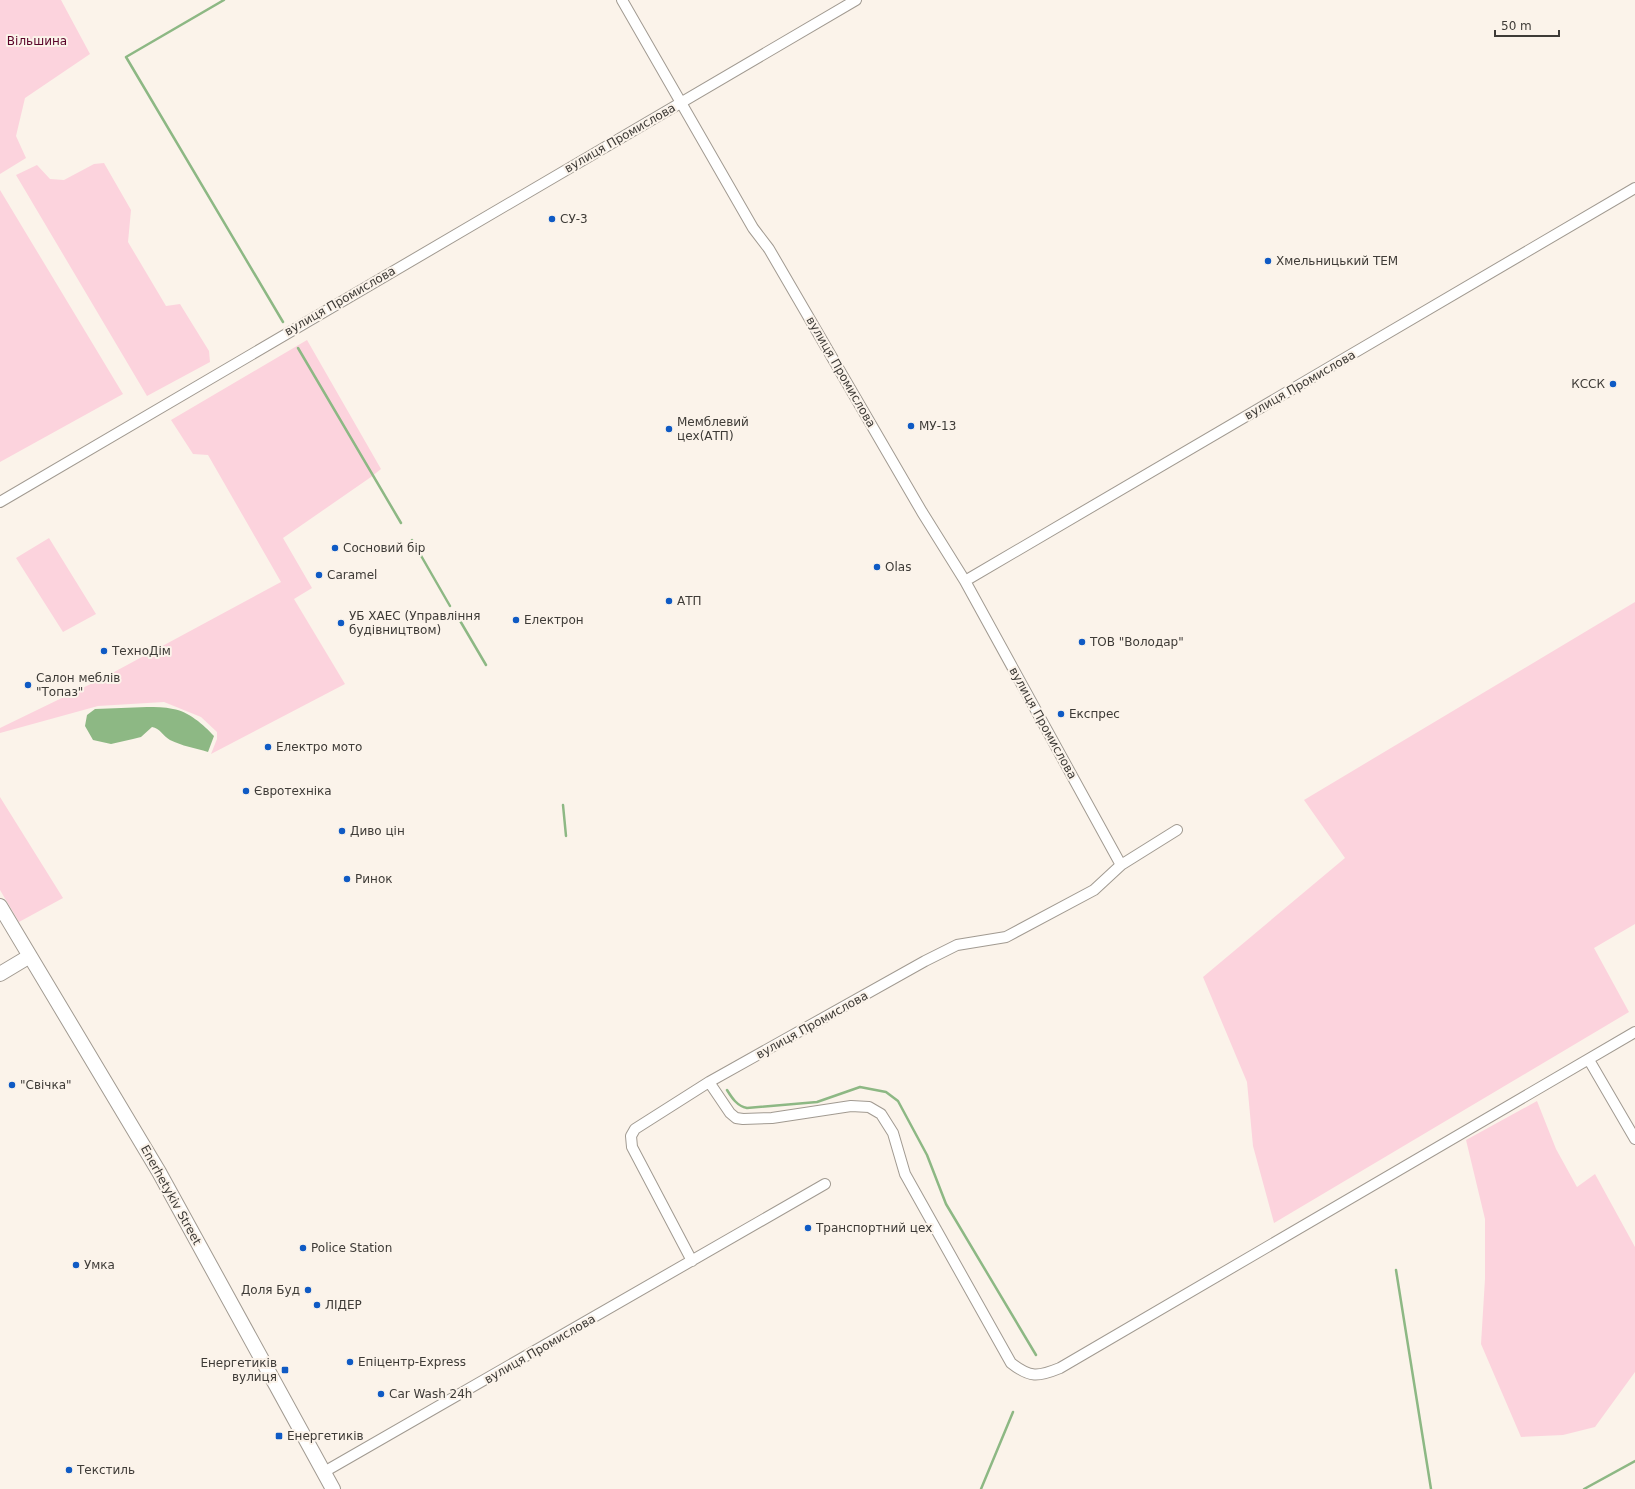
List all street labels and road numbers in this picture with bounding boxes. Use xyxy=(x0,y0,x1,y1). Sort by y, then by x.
street label: вулиця Промислова xyxy=(562,101,678,175)
street label: вулиця Промислова xyxy=(282,264,398,338)
street label: вулиця Промислова xyxy=(804,314,878,430)
street label: вулиця Промислова xyxy=(1242,348,1358,422)
street label: вулиця Промислова xyxy=(1006,665,1080,781)
street label: вулиця Промислова xyxy=(754,988,870,1062)
street label: Enerhetykiv Street xyxy=(138,1143,204,1248)
street label: вулиця Промислова xyxy=(482,1312,598,1386)

